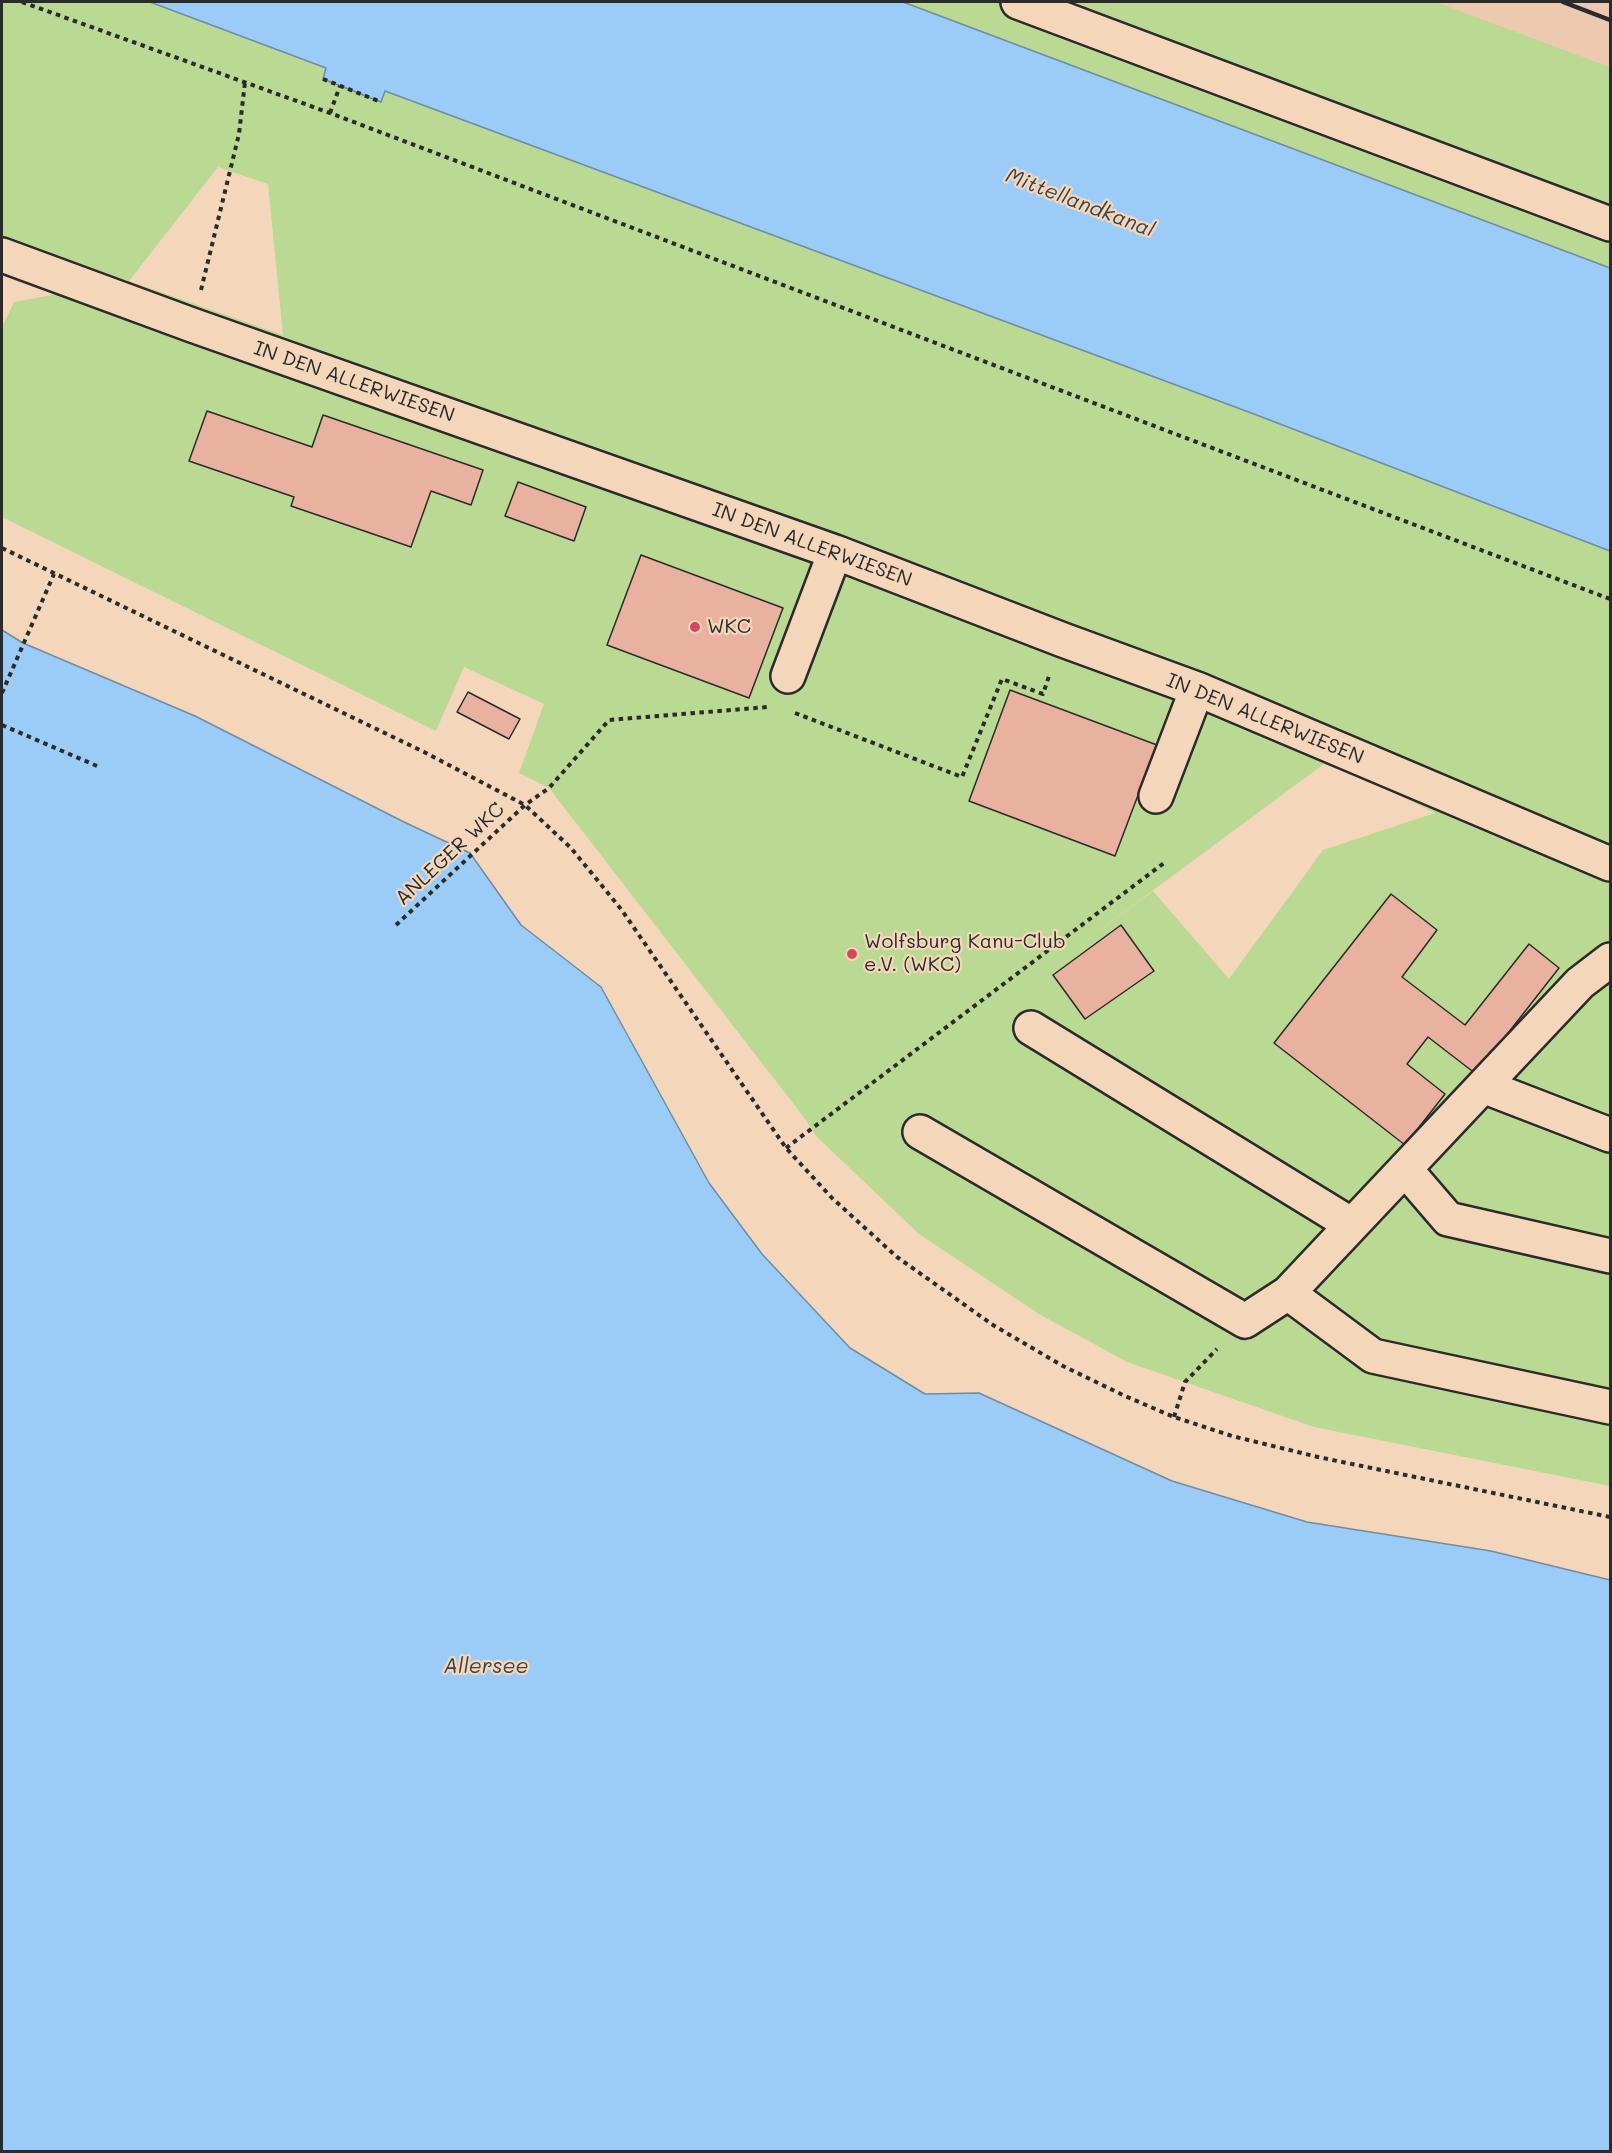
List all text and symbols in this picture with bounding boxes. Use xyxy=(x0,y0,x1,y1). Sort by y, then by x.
water label: Mittellandkanal xyxy=(1002,163,1158,243)
street label: IN DEN ALLERWIESEN xyxy=(250,336,458,428)
street label: IN DEN ALLERWIESEN xyxy=(709,498,915,592)
place label: WKC xyxy=(707,615,751,639)
marker: WKC xyxy=(688,620,702,634)
street label: IN DEN ALLERWIESEN xyxy=(1163,668,1367,770)
street label: ANLEGER WKC xyxy=(391,797,509,911)
place label: Wolfsburg Kanu-Club e.V. (WKC) xyxy=(864,930,1066,977)
marker: Wolfsburg Kanu-Club e.V. (WKC) xyxy=(845,947,859,961)
water label: Allersee xyxy=(444,1654,528,1680)

